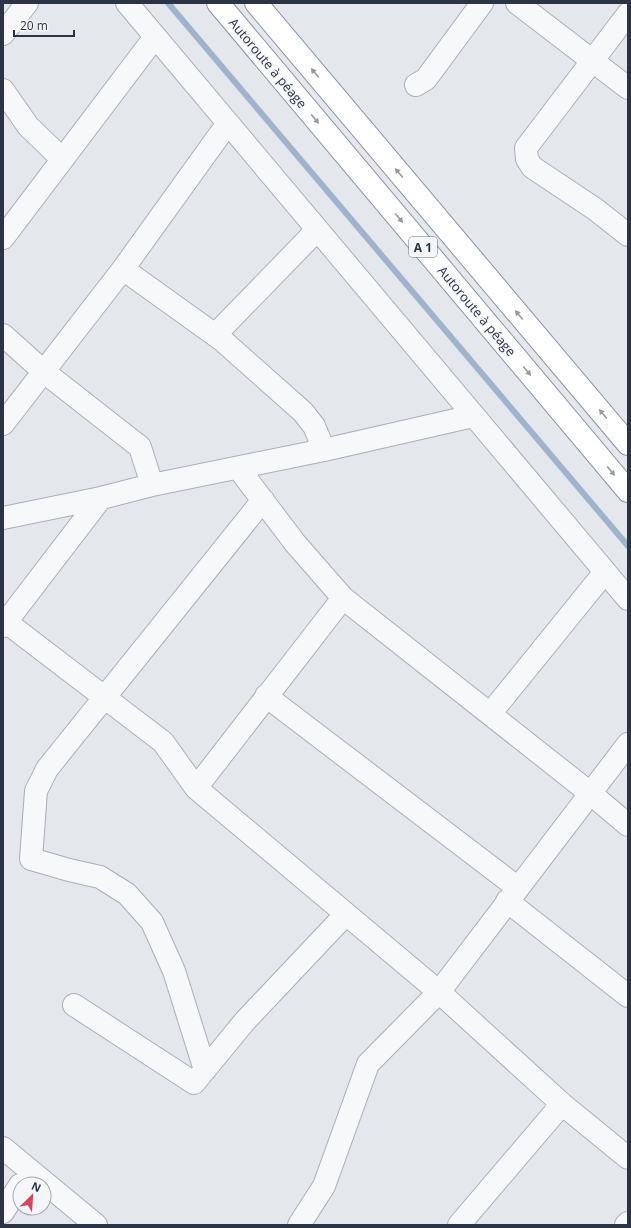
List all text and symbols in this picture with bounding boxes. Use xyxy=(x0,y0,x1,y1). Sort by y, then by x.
scale bar xyxy=(14,12,74,38)
street label: Autoroute à péage xyxy=(225,14,311,112)
text: 20 m xyxy=(20,17,48,34)
one-way arrow xyxy=(311,68,320,79)
one-way arrow xyxy=(311,113,320,124)
one-way arrow xyxy=(395,167,404,178)
one-way arrow xyxy=(394,213,403,223)
road number: A 1 xyxy=(409,237,437,257)
street label: Autoroute à péage xyxy=(434,262,520,360)
one-way arrow xyxy=(515,310,524,320)
one-way arrow xyxy=(523,366,532,377)
one-way arrow xyxy=(598,409,607,420)
one-way arrow xyxy=(607,465,616,476)
north arrow xyxy=(12,1176,52,1216)
text: N xyxy=(29,1178,44,1195)

